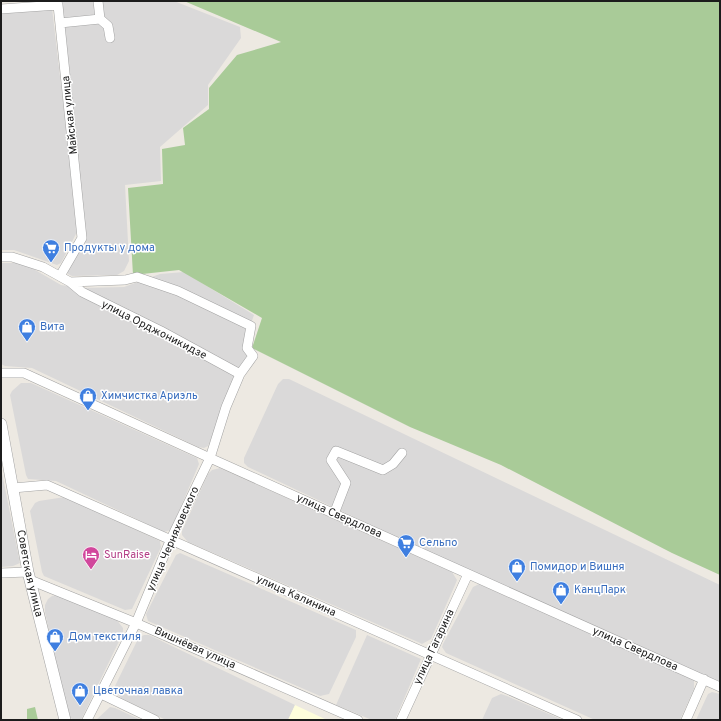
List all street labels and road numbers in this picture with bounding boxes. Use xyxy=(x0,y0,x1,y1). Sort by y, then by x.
street label: Майская улица xyxy=(59,75,81,155)
street label: улица Орджоникидзе xyxy=(99,297,209,363)
street label: улица Черняховского xyxy=(144,484,202,594)
street label: улица Свердлова xyxy=(294,491,384,541)
street label: Советская улица xyxy=(13,529,46,618)
street label: улица Калинина xyxy=(254,572,338,620)
street label: улица Гагарина xyxy=(410,607,458,687)
street label: Вишнёвая улица xyxy=(152,624,238,672)
street label: улица Свердлова xyxy=(590,624,680,674)

